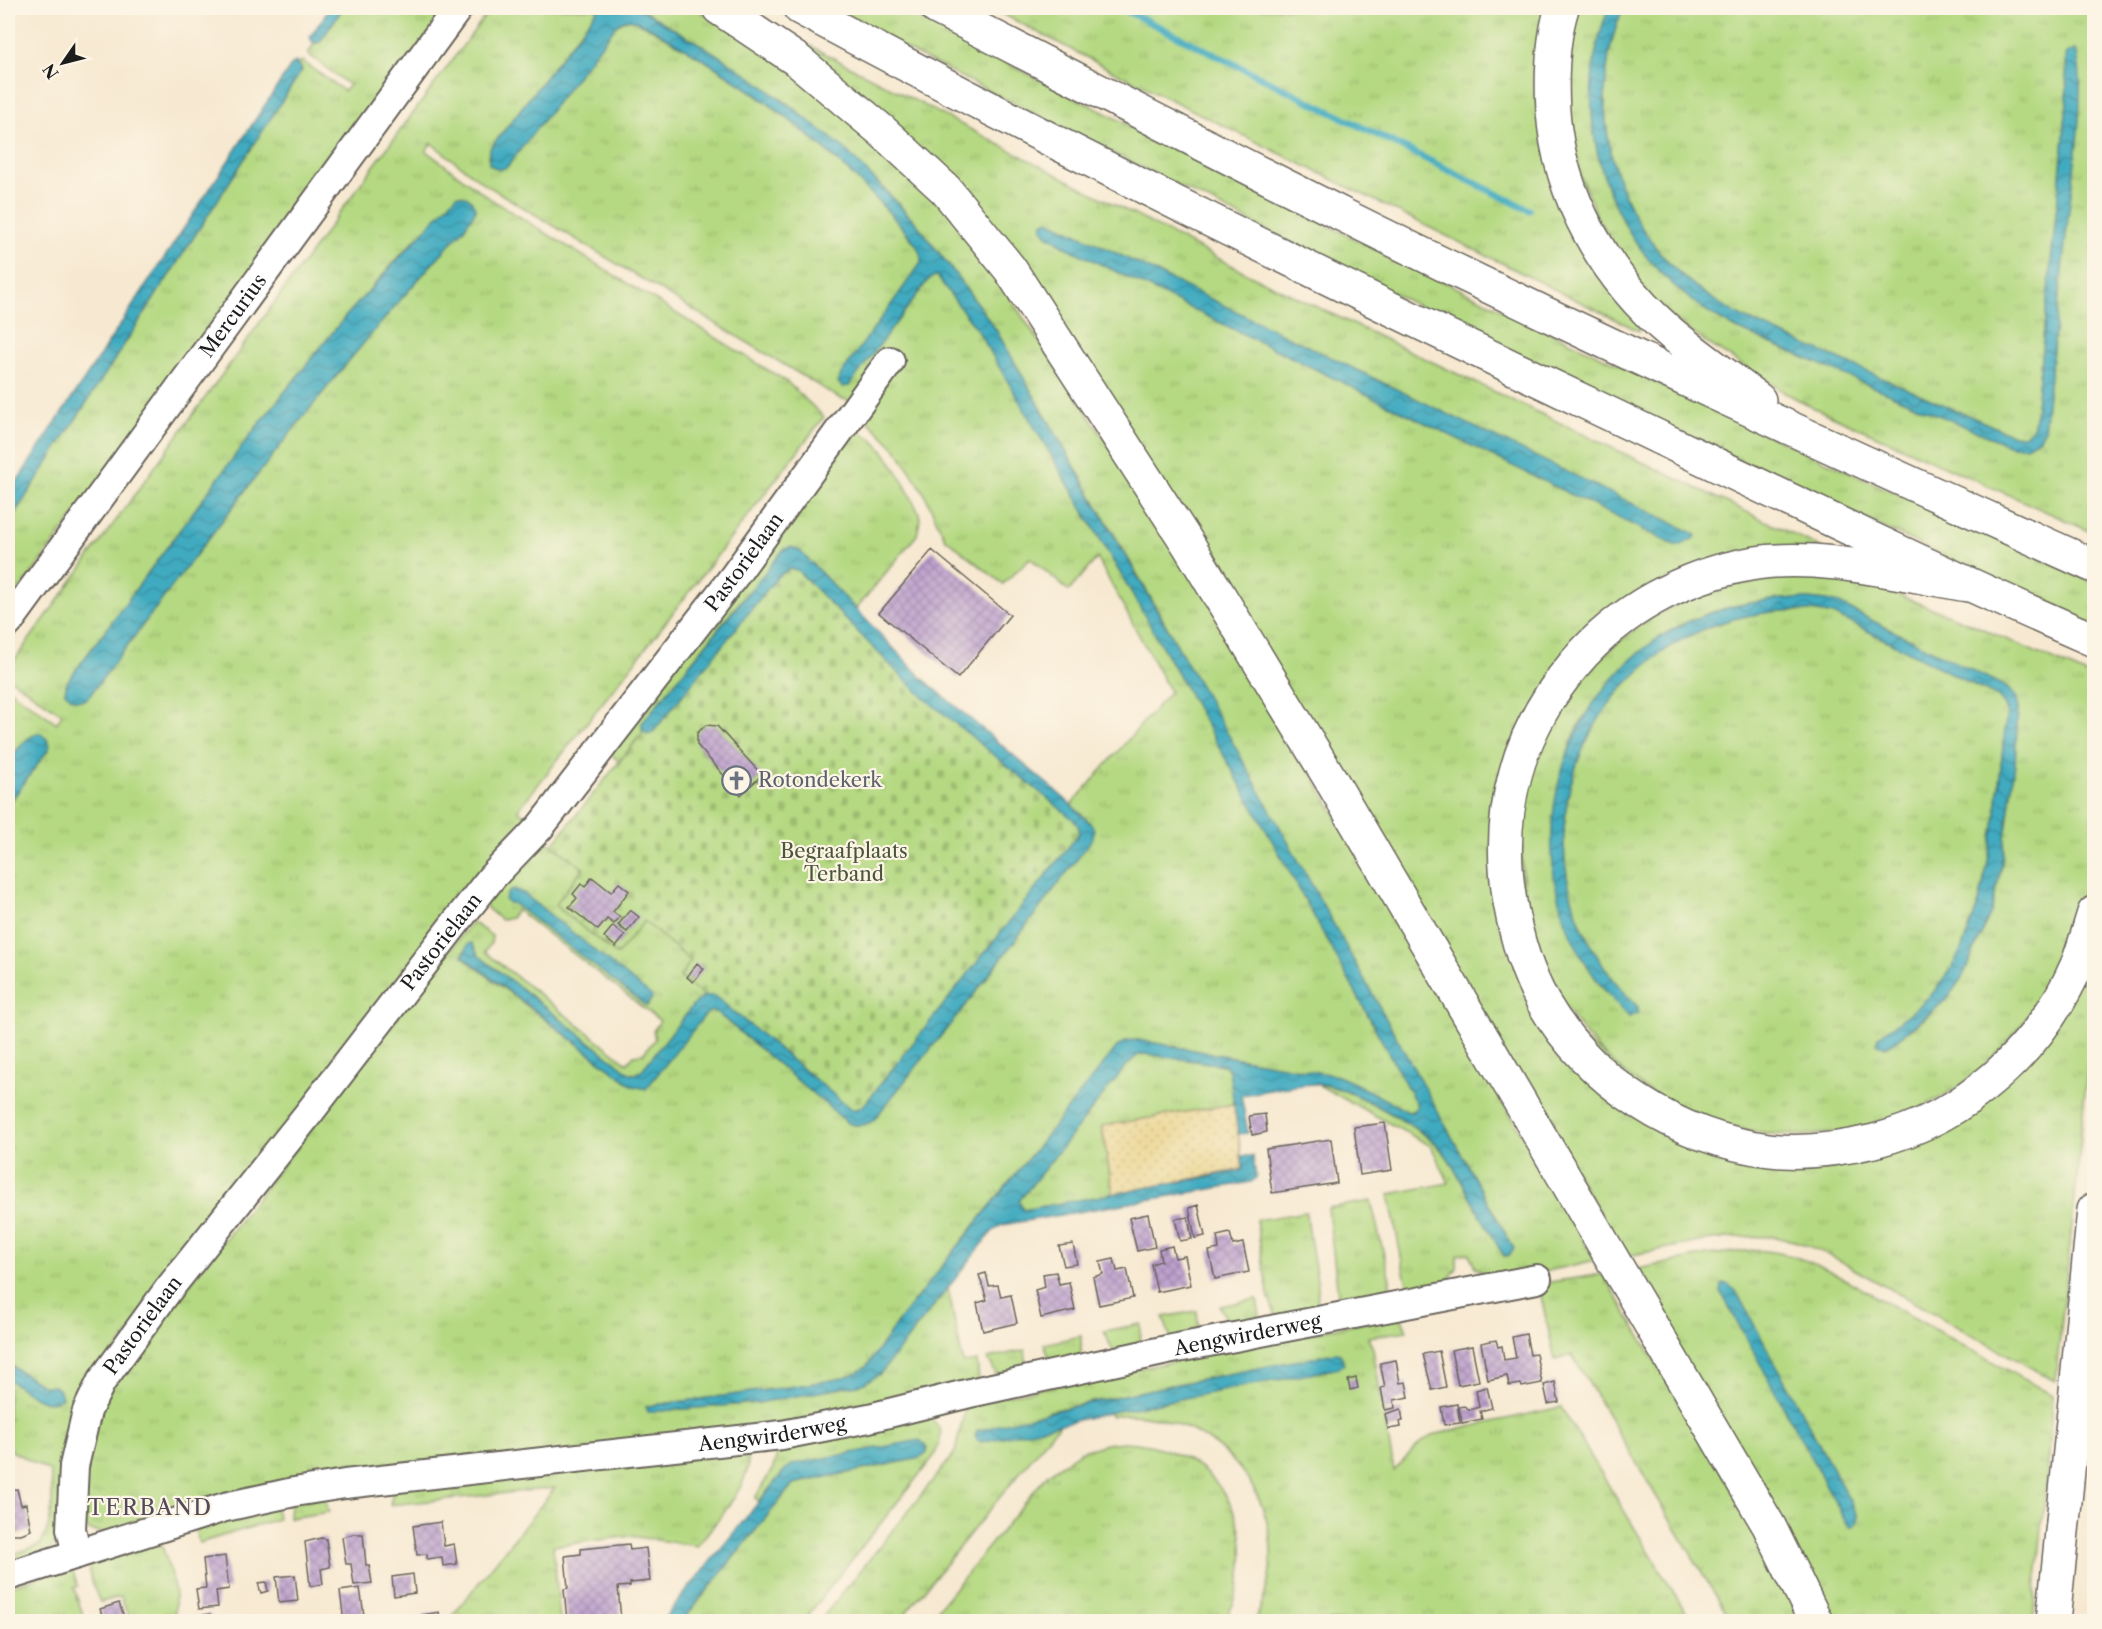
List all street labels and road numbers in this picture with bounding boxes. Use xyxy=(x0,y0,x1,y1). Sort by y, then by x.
street label: Mercurius xyxy=(195,269,271,362)
street label: Pastorielaan xyxy=(699,508,789,616)
street label: Pastorielaan xyxy=(396,888,487,995)
street label: Pastorielaan xyxy=(98,1270,187,1379)
street label: Aengwirderweg xyxy=(1171,1309,1324,1361)
street label: Aengwirderweg xyxy=(696,1411,848,1456)

